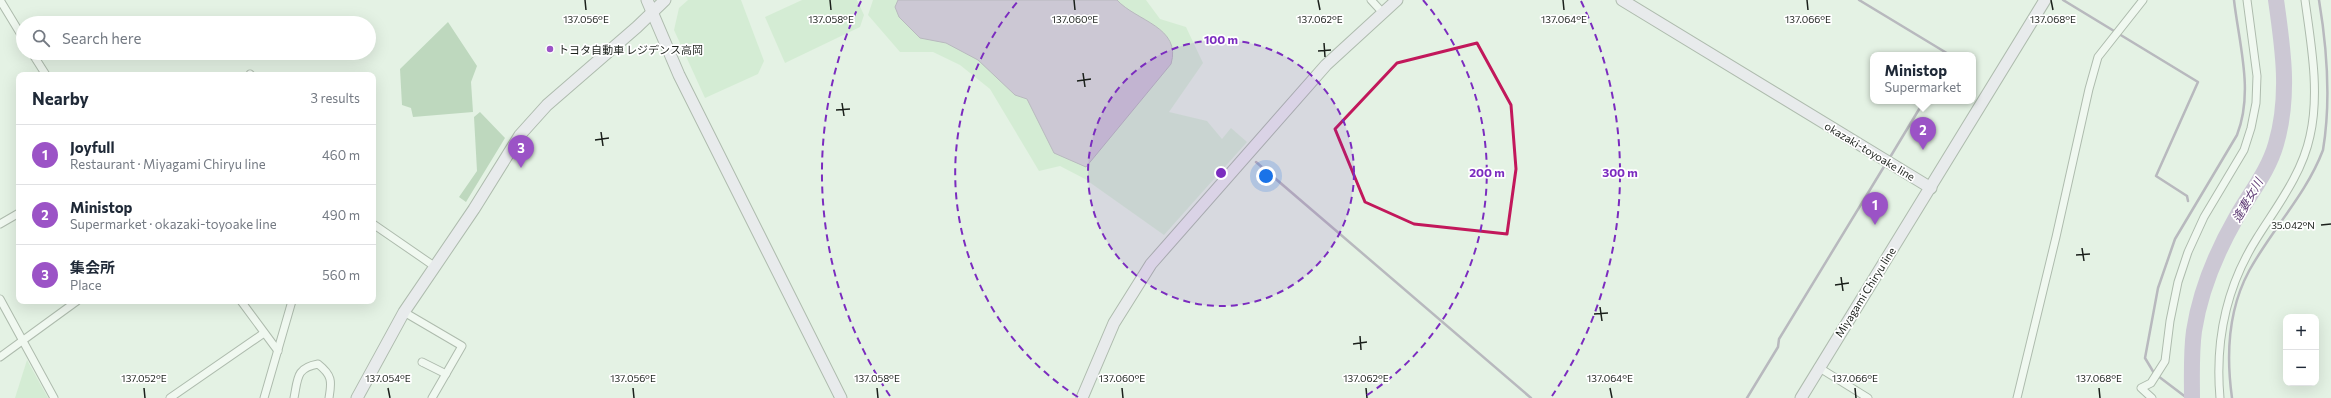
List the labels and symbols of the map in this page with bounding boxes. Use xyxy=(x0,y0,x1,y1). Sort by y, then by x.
text: 137.056°E xyxy=(563,13,609,25)
text: 137.058°E xyxy=(808,13,854,25)
text: 137.060°E xyxy=(1052,13,1098,25)
text: 137.062°E xyxy=(1297,13,1343,25)
text: 137.064°E xyxy=(1541,13,1587,25)
text: 137.066°E xyxy=(1785,13,1831,25)
text: 137.068°E xyxy=(2030,13,2076,25)
text: 100 m xyxy=(1204,32,1238,46)
place label: トヨタ自動車 レジデンス高岡 xyxy=(558,43,703,56)
marker: トヨタ自動車 レジデンス高岡 xyxy=(545,44,555,54)
pin: 2 xyxy=(1910,117,1936,150)
street label: okazaki-toyoake line xyxy=(1823,119,1918,183)
pin: 3 xyxy=(508,135,534,168)
text: 200 m xyxy=(1469,165,1505,179)
text: 300 m xyxy=(1602,165,1638,179)
centre of rings xyxy=(1214,166,1228,180)
your location xyxy=(1256,166,1276,186)
water label: 逢妻女川 xyxy=(2229,174,2266,224)
pin: 1 xyxy=(1862,192,1888,225)
text: 35.042°N xyxy=(2271,219,2315,231)
street label: Miyagami Chiryu line xyxy=(1832,244,1898,339)
text: 137.052°E xyxy=(121,372,167,384)
text: 137.054°E xyxy=(365,372,411,384)
text: 137.056°E xyxy=(610,372,656,384)
text: 137.058°E xyxy=(854,372,900,384)
text: 137.060°E xyxy=(1099,372,1145,384)
text: 137.062°E xyxy=(1343,372,1389,384)
text: 137.064°E xyxy=(1587,372,1633,384)
text: 137.066°E xyxy=(1832,372,1878,384)
text: 137.068°E xyxy=(2076,372,2122,384)

